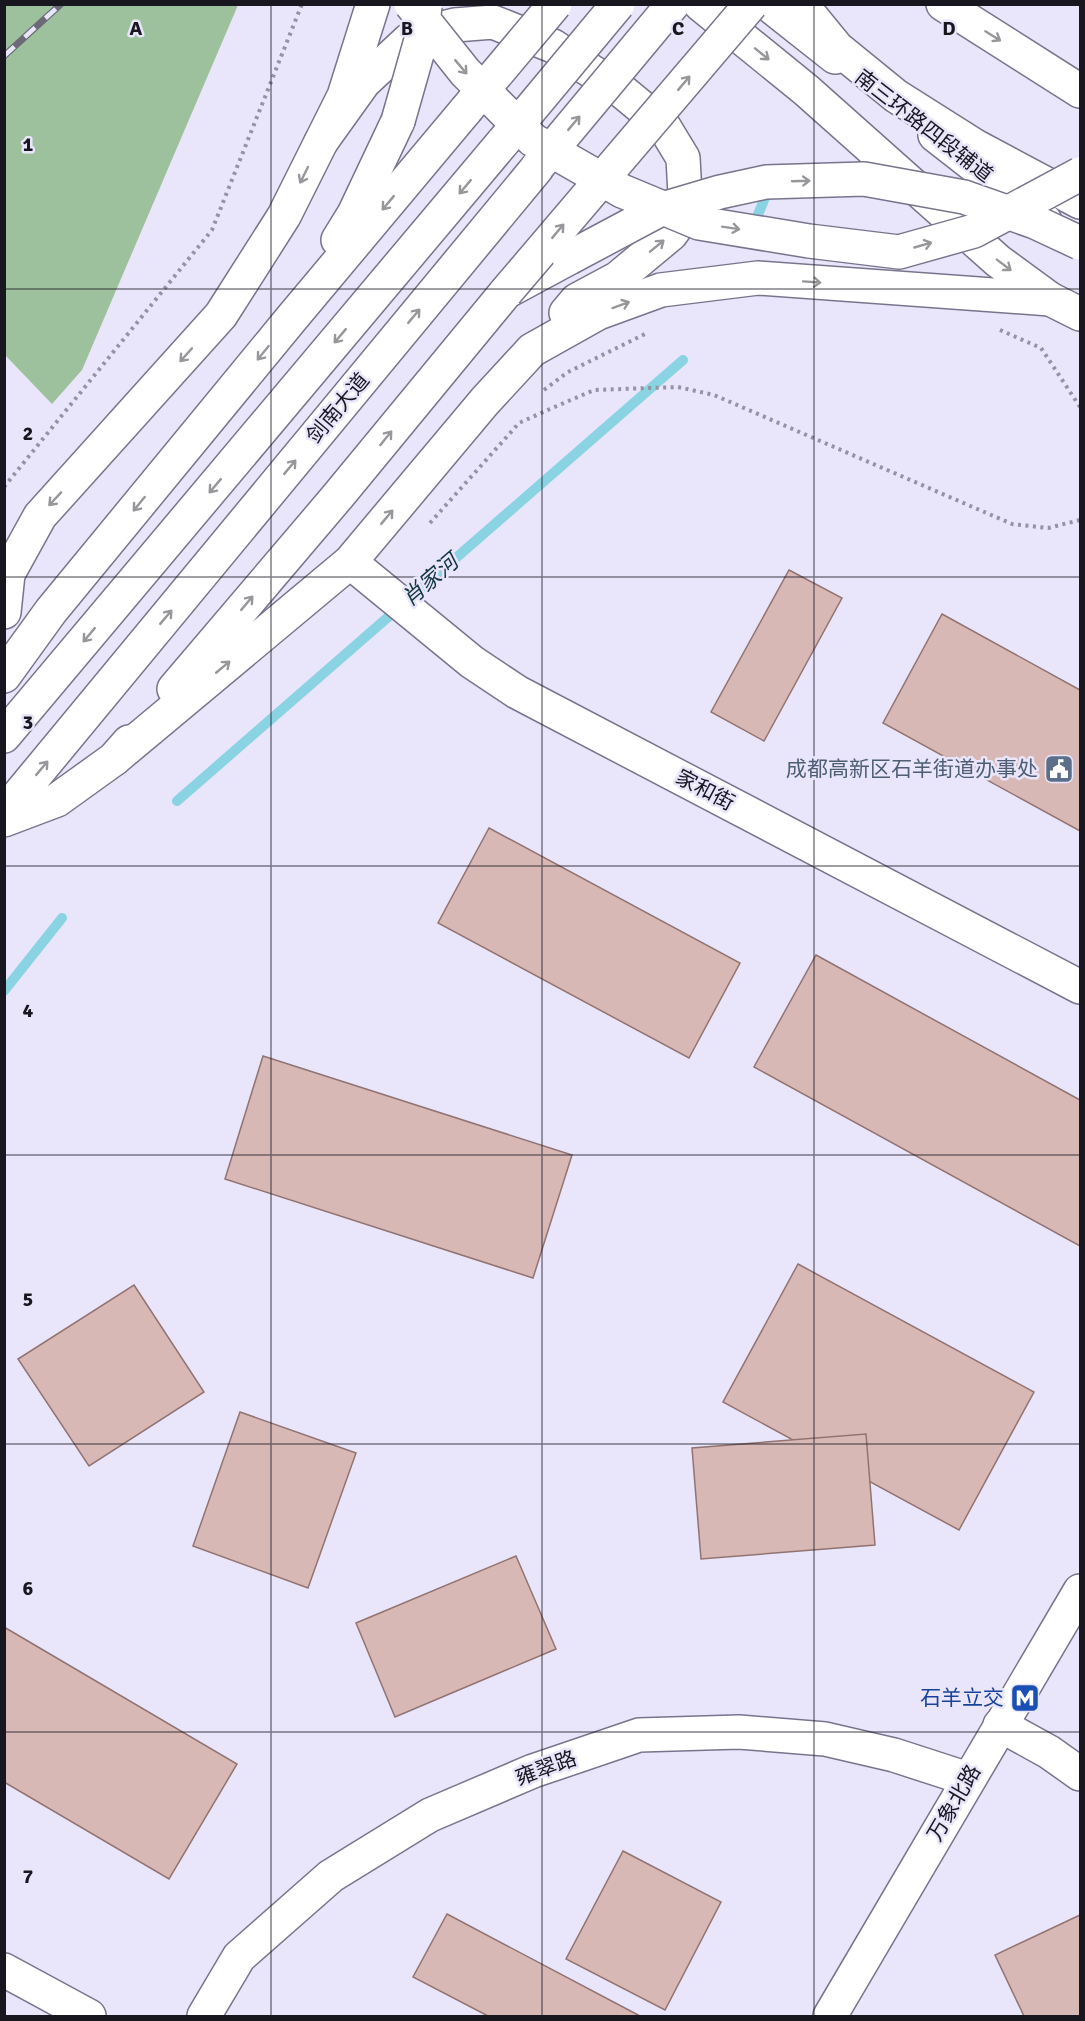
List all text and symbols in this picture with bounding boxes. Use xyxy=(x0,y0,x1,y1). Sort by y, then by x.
text: A xyxy=(130,16,143,41)
text: B xyxy=(401,16,413,41)
text: C xyxy=(672,16,684,41)
text: D xyxy=(942,16,956,41)
one-way arrow xyxy=(984,30,1001,42)
one-way arrow xyxy=(753,48,769,61)
one-way arrow xyxy=(454,59,468,74)
street label: 南三环路四段辅道 xyxy=(850,64,998,188)
one-way arrow xyxy=(677,76,691,91)
one-way arrow xyxy=(567,116,581,131)
text: 1 xyxy=(23,132,34,157)
one-way arrow xyxy=(298,166,310,184)
one-way arrow xyxy=(790,176,810,187)
one-way arrow xyxy=(459,179,472,195)
one-way arrow xyxy=(381,195,395,210)
one-way arrow xyxy=(551,223,564,239)
one-way arrow xyxy=(720,223,740,234)
one-way arrow xyxy=(649,239,664,253)
one-way arrow xyxy=(913,239,932,250)
one-way arrow xyxy=(995,258,1011,271)
one-way arrow xyxy=(802,277,822,288)
one-way arrow xyxy=(611,298,630,309)
one-way arrow xyxy=(407,309,421,324)
one-way arrow xyxy=(334,328,347,344)
one-way arrow xyxy=(256,345,270,360)
one-way arrow xyxy=(179,347,193,362)
street label: 剑南大道 xyxy=(301,367,375,449)
text: 2 xyxy=(23,421,33,446)
one-way arrow xyxy=(379,431,393,446)
one-way arrow xyxy=(283,460,297,475)
one-way arrow xyxy=(208,478,221,494)
one-way arrow xyxy=(48,492,62,507)
one-way arrow xyxy=(133,495,146,511)
one-way arrow xyxy=(381,509,394,525)
water label: 肖家河 xyxy=(396,546,467,612)
one-way arrow xyxy=(240,596,254,611)
one-way arrow xyxy=(159,609,172,625)
one-way arrow xyxy=(83,627,96,643)
one-way arrow xyxy=(215,661,231,674)
text: 3 xyxy=(23,710,33,735)
public building icon: 成都高新区石羊街道办事处 xyxy=(1043,753,1075,785)
place label: 成都高新区石羊街道办事处 xyxy=(786,756,1038,782)
one-way arrow xyxy=(35,760,48,776)
street label: 家和街 xyxy=(671,764,739,816)
text: 4 xyxy=(23,998,34,1023)
text: 5 xyxy=(23,1287,33,1312)
text: 6 xyxy=(23,1576,34,1601)
metro station icon: 石羊立交 xyxy=(1009,1682,1041,1714)
place label: 石羊立交 xyxy=(920,1685,1004,1711)
street label: 雍翠路 xyxy=(512,1745,580,1791)
street label: 万象北路 xyxy=(922,1760,986,1846)
text: 7 xyxy=(23,1864,34,1889)

